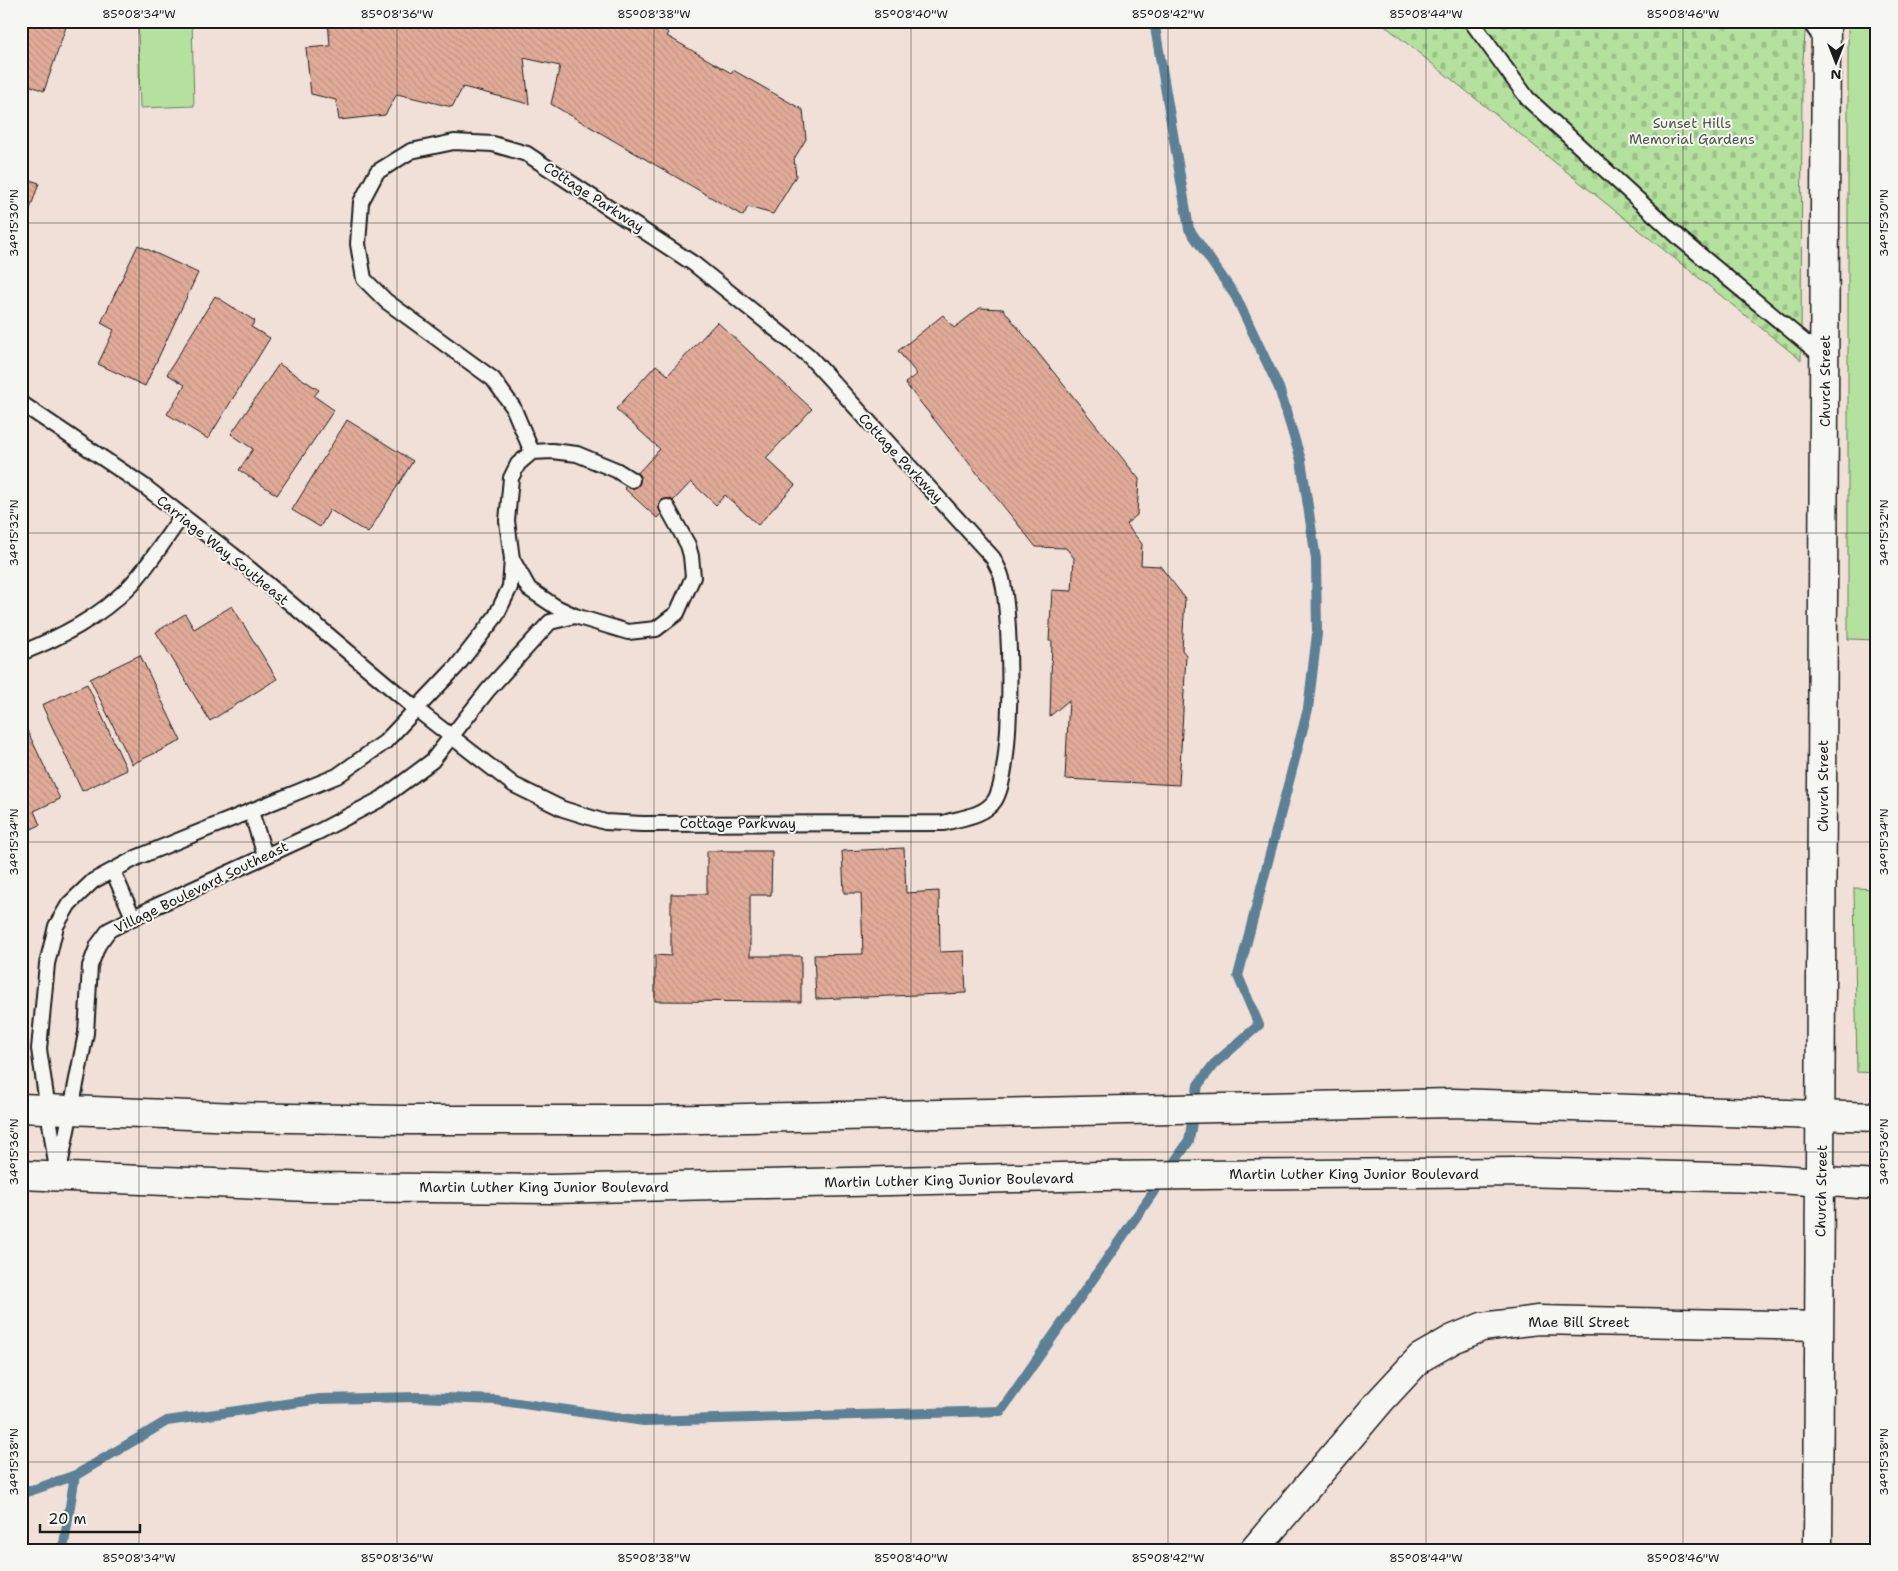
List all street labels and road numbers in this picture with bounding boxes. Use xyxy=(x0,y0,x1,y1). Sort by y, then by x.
street label: Cottage Parkway xyxy=(540,158,648,236)
street label: Church Street xyxy=(1816,335,1834,427)
street label: Cottage Parkway xyxy=(855,409,947,507)
street label: Carriage Way Southeast xyxy=(153,491,293,609)
street label: Church Street xyxy=(1814,740,1832,832)
street label: Cottage Parkway xyxy=(680,814,796,832)
street label: Village Boulevard Southeast xyxy=(111,837,291,937)
street label: Church Street xyxy=(1811,1145,1831,1237)
street label: Martin Luther King Junior Boulevard xyxy=(1229,1165,1479,1183)
street label: Martin Luther King Junior Boulevard xyxy=(824,1169,1074,1191)
street label: Martin Luther King Junior Boulevard xyxy=(419,1178,669,1196)
street label: Mae Bill Street xyxy=(1528,1313,1630,1331)

